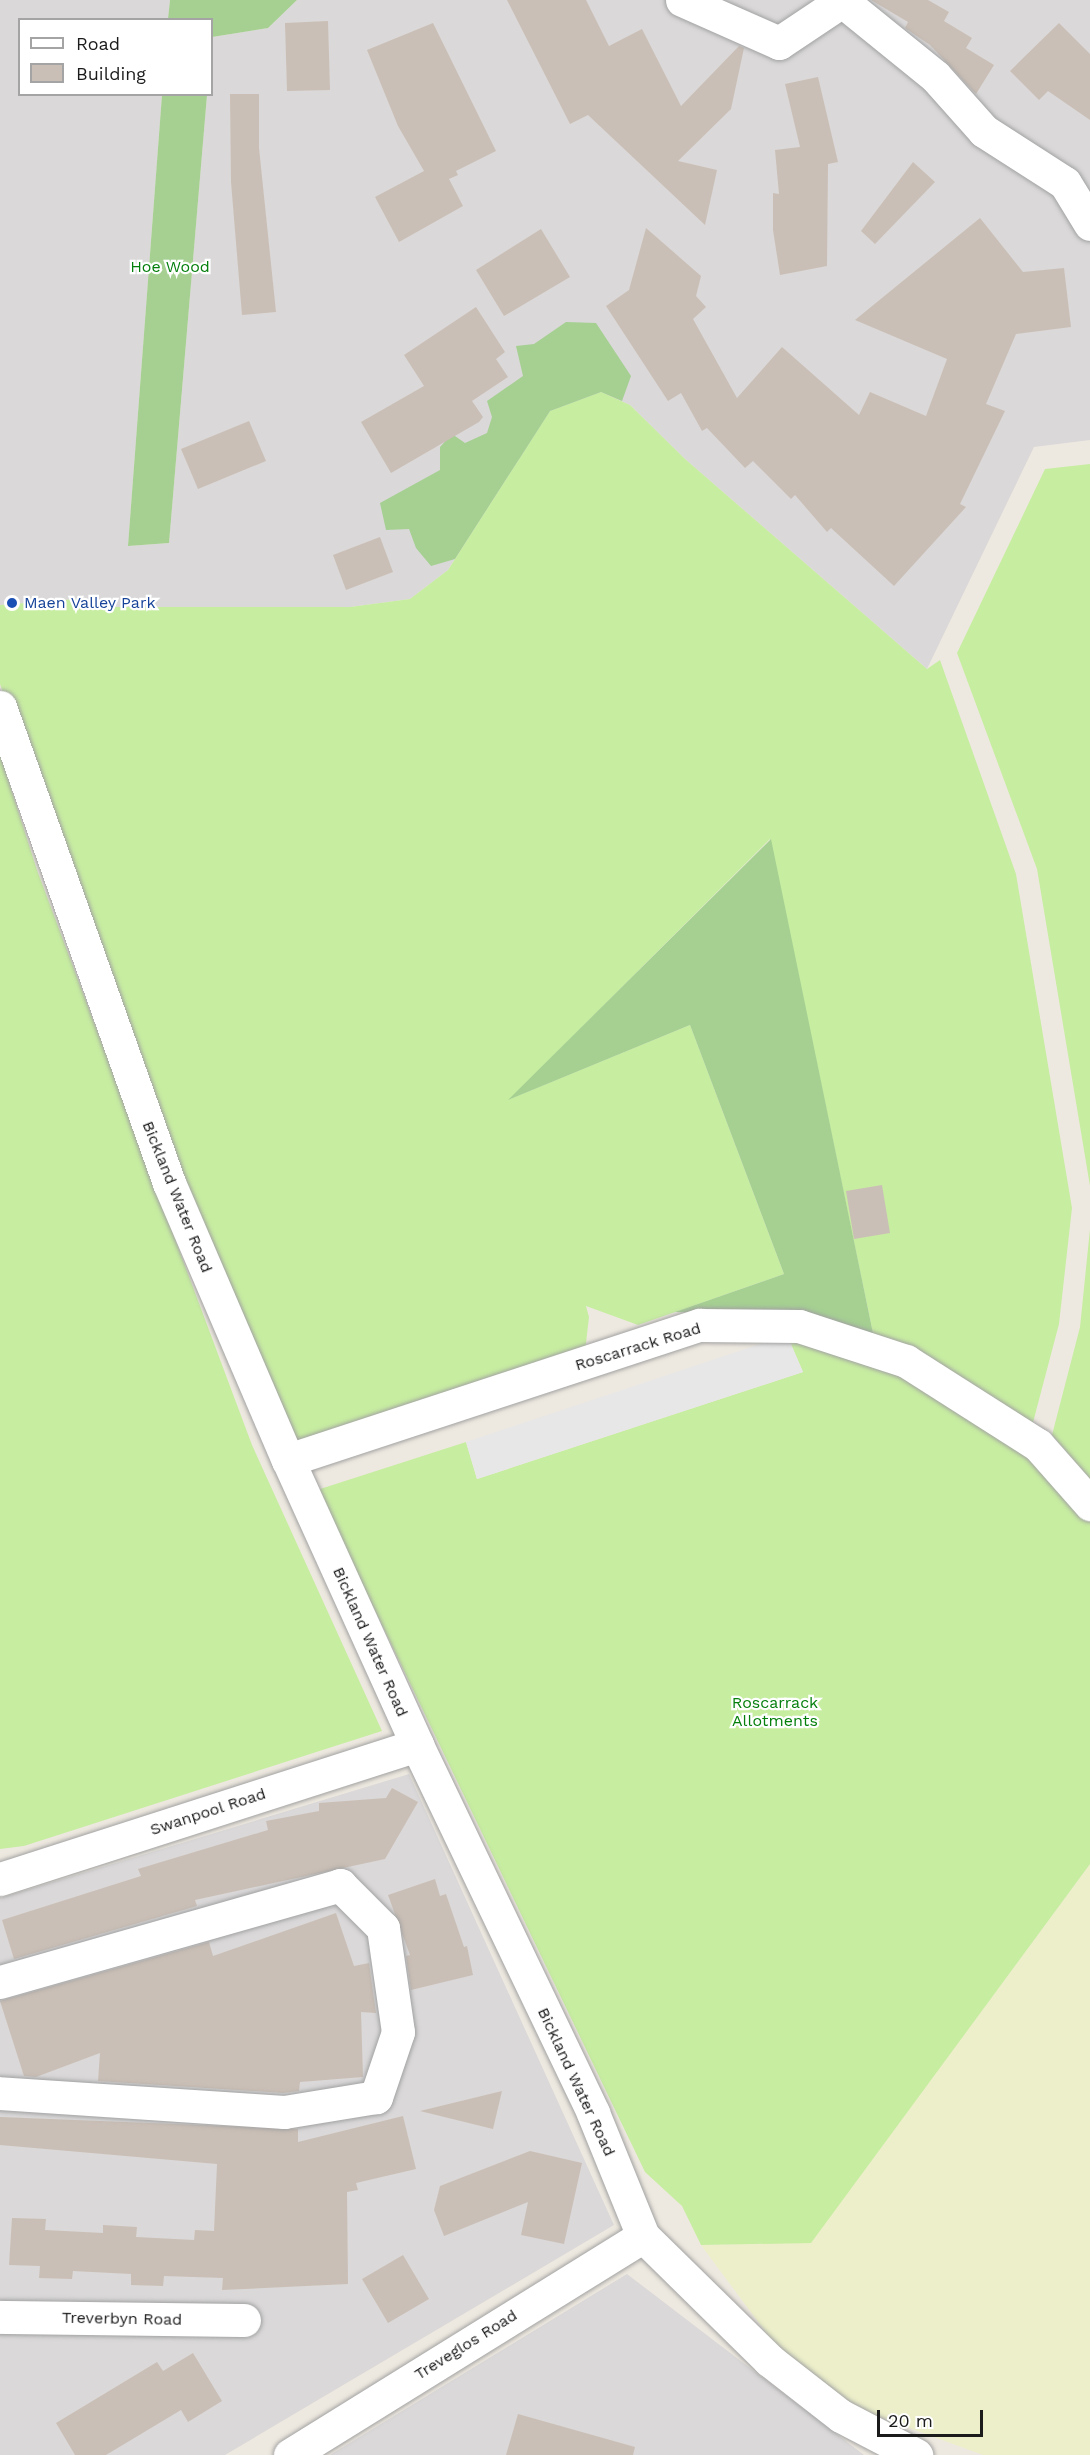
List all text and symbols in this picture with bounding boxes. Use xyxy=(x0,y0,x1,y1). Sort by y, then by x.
legend xyxy=(18,18,213,96)
text: Road xyxy=(76,33,120,54)
text: Building xyxy=(76,63,146,84)
park label: Hoe Wood xyxy=(130,257,210,277)
place label: Maen Valley Park xyxy=(24,593,156,613)
marker: Maen Valley Park xyxy=(5,596,19,610)
street label: Bickland Water Road xyxy=(138,1118,216,1276)
street label: Roscarrack Road xyxy=(573,1319,703,1375)
street label: Bickland Water Road xyxy=(328,1564,412,1720)
park label: Roscarrack Allotments xyxy=(732,1693,818,1731)
street label: Swanpool Road xyxy=(147,1784,269,1840)
street label: Bickland Water Road xyxy=(533,2004,619,2160)
street label: Treveglos Road xyxy=(411,2306,521,2384)
street label: Treverbyn Road xyxy=(62,2308,182,2330)
scale bar xyxy=(880,2398,986,2436)
text: 20 m xyxy=(888,2410,933,2431)

